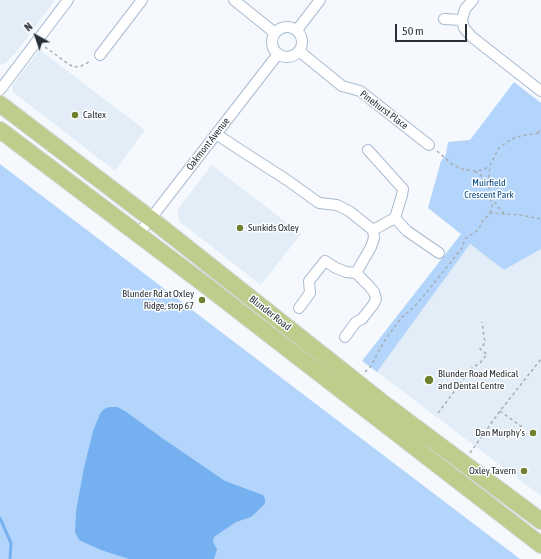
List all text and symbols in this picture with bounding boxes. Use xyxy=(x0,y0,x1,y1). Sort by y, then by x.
north arrow xyxy=(16,16,56,56)
scale bar xyxy=(397,16,469,42)
text: N xyxy=(22,20,35,33)
text: 50 m xyxy=(402,24,424,38)
street label: Pinehurst Place xyxy=(358,88,410,132)
place label: Caltex xyxy=(83,109,106,121)
marker: Caltex xyxy=(70,110,80,120)
street label: Oakmont Avenue xyxy=(184,115,232,173)
park label: Muirfield Crescent Park xyxy=(464,177,514,200)
place label: Sunkids Oxley xyxy=(248,222,299,234)
marker: Sunkids Oxley xyxy=(235,223,245,233)
place label: Blunder Rd at Oxley Ridge, stop 67 xyxy=(122,288,194,312)
street label: Blunder Road xyxy=(247,293,293,333)
marker: Blunder Rd at Oxley Ridge, stop 67 xyxy=(197,295,207,305)
place label: Blunder Road Medical and Dental Centre xyxy=(438,368,518,392)
marker: Blunder Road Medical and Dental Centre xyxy=(423,374,435,386)
place label: Dan Murphy's xyxy=(475,427,525,439)
marker: Dan Murphy's xyxy=(528,428,538,438)
place label: Oxley Tavern xyxy=(469,465,516,477)
marker: Oxley Tavern xyxy=(519,466,529,476)

